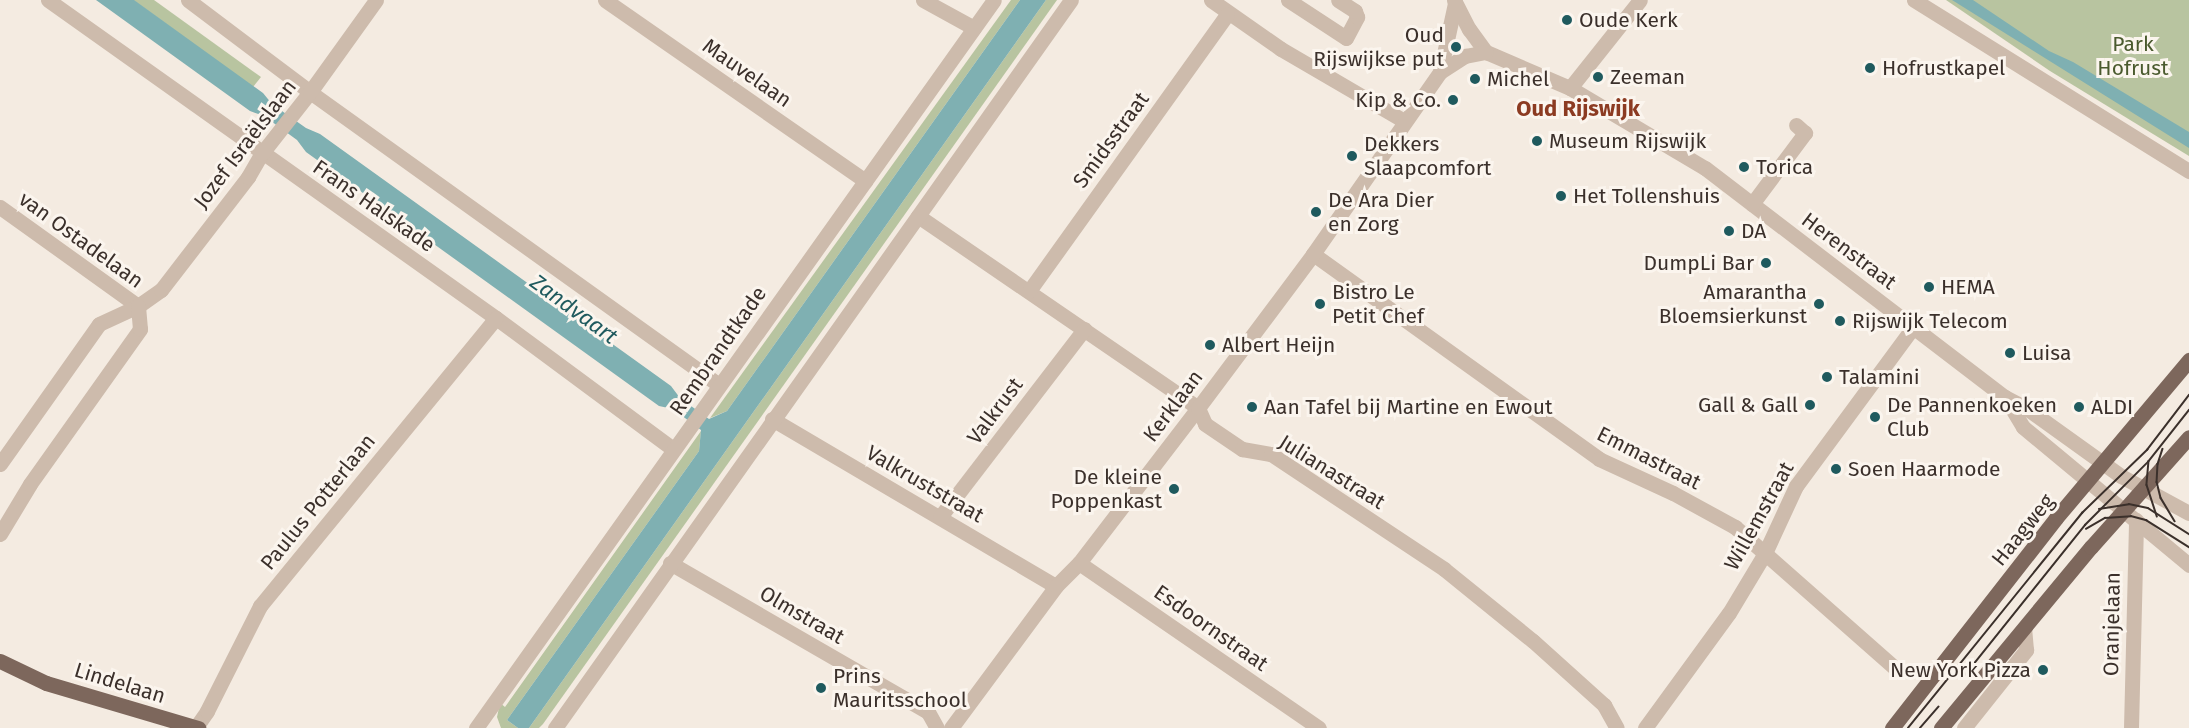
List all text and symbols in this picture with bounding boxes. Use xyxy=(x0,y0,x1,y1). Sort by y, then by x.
place label: Oude Kerk xyxy=(1579,7,1678,33)
marker: Oude Kerk xyxy=(1560,13,1574,27)
place label: Oud Rijswijkse put xyxy=(1313,22,1444,72)
park label: Park Hofrust xyxy=(2097,31,2169,81)
street label: Mauvelaan xyxy=(698,33,796,113)
marker: Oud Rijswijkse put xyxy=(1449,40,1463,54)
place label: Hofrustkapel xyxy=(1882,55,2005,81)
marker: Hofrustkapel xyxy=(1863,61,1877,75)
place label: Zeeman xyxy=(1610,64,1685,90)
place label: Michel xyxy=(1487,66,1549,92)
marker: Zeeman xyxy=(1591,70,1605,84)
marker: Michel xyxy=(1468,72,1482,86)
street label: Jozef Israëlslaan xyxy=(188,75,302,213)
street label: Smidsstraat xyxy=(1068,87,1154,193)
place label: Kip & Co. xyxy=(1355,87,1441,113)
marker: Kip & Co. xyxy=(1446,93,1460,107)
district label: Oud Rijswijk xyxy=(1516,96,1640,122)
place label: Museum Rijswijk xyxy=(1549,128,1706,154)
place label: Dekkers Slaapcomfort xyxy=(1364,131,1491,181)
marker: Museum Rijswijk xyxy=(1530,134,1544,148)
marker: Dekkers Slaapcomfort xyxy=(1345,149,1359,163)
place label: Torica xyxy=(1756,154,1813,180)
street label: Frans Halskade xyxy=(308,155,440,257)
marker: Torica xyxy=(1737,160,1751,174)
place label: Het Tollenshuis xyxy=(1573,183,1720,209)
street label: van Ostadelaan xyxy=(14,186,148,294)
place label: De Ara Dier en Zorg xyxy=(1328,187,1434,237)
marker: Het Tollenshuis xyxy=(1554,189,1568,203)
marker: De Ara Dier en Zorg xyxy=(1309,205,1323,219)
street label: Herenstraat xyxy=(1797,207,1901,295)
place label: DA xyxy=(1741,218,1766,244)
marker: DA xyxy=(1722,224,1736,238)
place label: DumpLi Bar xyxy=(1644,250,1754,276)
marker: DumpLi Bar xyxy=(1759,256,1773,270)
water label: Zandvaart xyxy=(525,269,623,349)
place label: HEMA xyxy=(1941,274,1995,300)
place label: Bistro Le Petit Chef xyxy=(1332,279,1424,329)
place label: Amarantha Bloemsierkunst xyxy=(1659,279,1807,329)
marker: HEMA xyxy=(1922,280,1936,294)
street label: Rembrandtkade xyxy=(664,282,772,420)
marker: Bistro Le Petit Chef xyxy=(1313,297,1327,311)
marker: Amarantha Bloemsierkunst xyxy=(1812,297,1826,311)
place label: Rijswijk Telecom xyxy=(1852,308,2008,334)
marker: Rijswijk Telecom xyxy=(1833,314,1847,328)
place label: Albert Heijn xyxy=(1222,332,1335,358)
marker: Albert Heijn xyxy=(1203,338,1217,352)
place label: Luisa xyxy=(2022,340,2071,366)
marker: Luisa xyxy=(2003,346,2017,360)
place label: Talamini xyxy=(1839,364,1920,390)
street label: Kerklaan xyxy=(1138,365,1208,447)
marker: Talamini xyxy=(1820,370,1834,384)
street label: Valkrust xyxy=(962,373,1028,449)
place label: Gall & Gall xyxy=(1698,392,1798,418)
place label: De Pannenkoeken Club xyxy=(1887,392,2057,442)
place label: Aan Tafel bij Martine en Ewout xyxy=(1264,394,1553,420)
place label: ALDI xyxy=(2091,394,2133,420)
marker: Gall & Gall xyxy=(1803,398,1817,412)
marker: Aan Tafel bij Martine en Ewout xyxy=(1245,400,1259,414)
marker: ALDI xyxy=(2072,400,2086,414)
marker: De Pannenkoeken Club xyxy=(1868,410,1882,424)
street label: Emmastraat xyxy=(1593,421,1705,495)
street label: Paulus Potterlaan xyxy=(255,429,381,575)
street label: Julianastraat xyxy=(1274,429,1390,515)
street label: Valkruststraat xyxy=(862,440,988,528)
place label: Soen Haarmode xyxy=(1848,456,2000,482)
street label: Willemstraat xyxy=(1719,457,1799,575)
marker: Soen Haarmode xyxy=(1829,462,1843,476)
place label: De kleine Poppenkast xyxy=(1050,464,1162,514)
marker: De kleine Poppenkast xyxy=(1167,482,1181,496)
street label: Haagweg xyxy=(1986,489,2060,571)
street label: Oranjelaan xyxy=(2098,572,2126,676)
street label: Esdoornstraat xyxy=(1149,579,1273,677)
street label: Olmstraat xyxy=(755,581,849,649)
street label: Lindelaan xyxy=(71,657,169,709)
place label: New York Pizza xyxy=(1890,657,2031,683)
place label: Prins Mauritsschool xyxy=(833,663,967,713)
marker: New York Pizza xyxy=(2036,663,2050,677)
marker: Prins Mauritsschool xyxy=(814,681,828,695)

